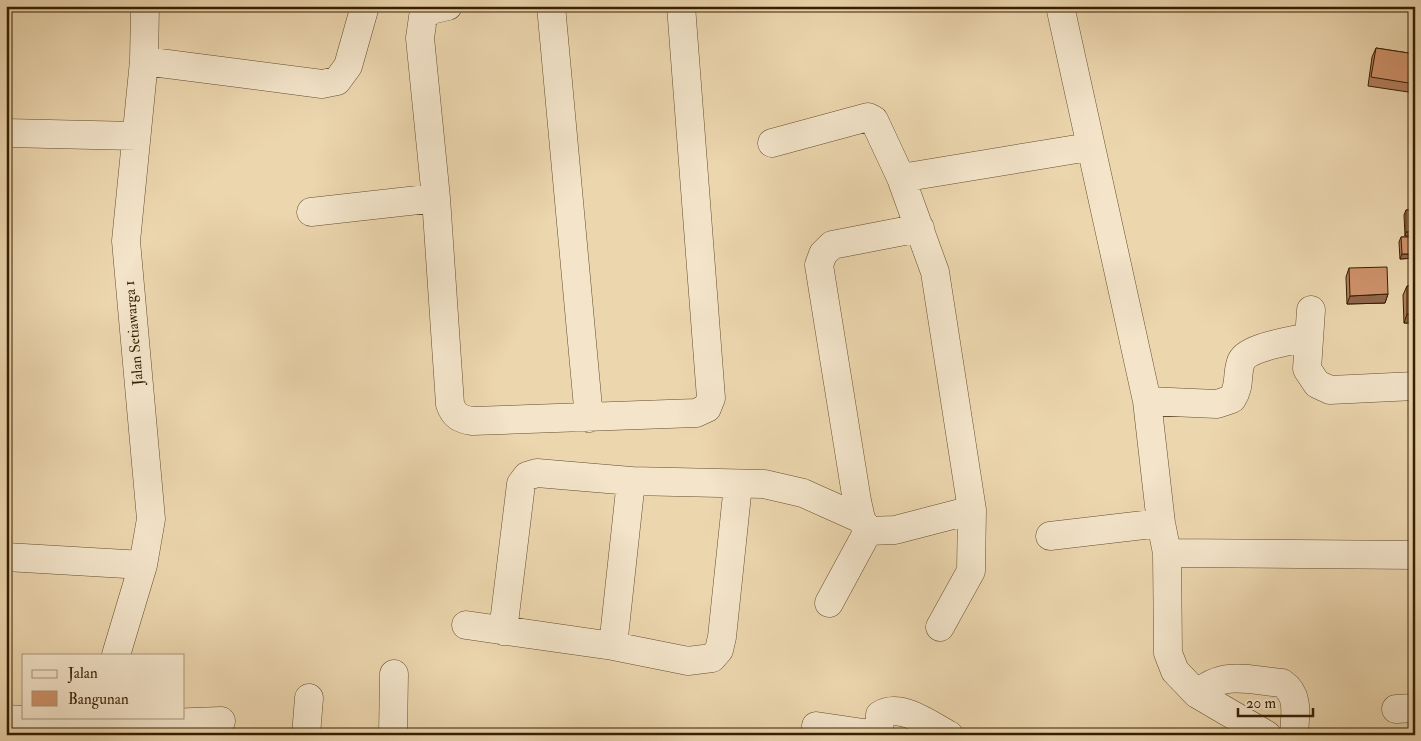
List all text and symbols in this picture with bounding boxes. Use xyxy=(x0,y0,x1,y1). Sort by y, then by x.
street label: Jalan Setiawarga 1 xyxy=(120,280,149,387)
legend xyxy=(22,654,185,718)
text: Jalan xyxy=(67,664,98,684)
scale bar xyxy=(1238,686,1314,718)
text: Bangunan xyxy=(68,690,129,709)
text: 20 m xyxy=(1246,694,1276,713)

